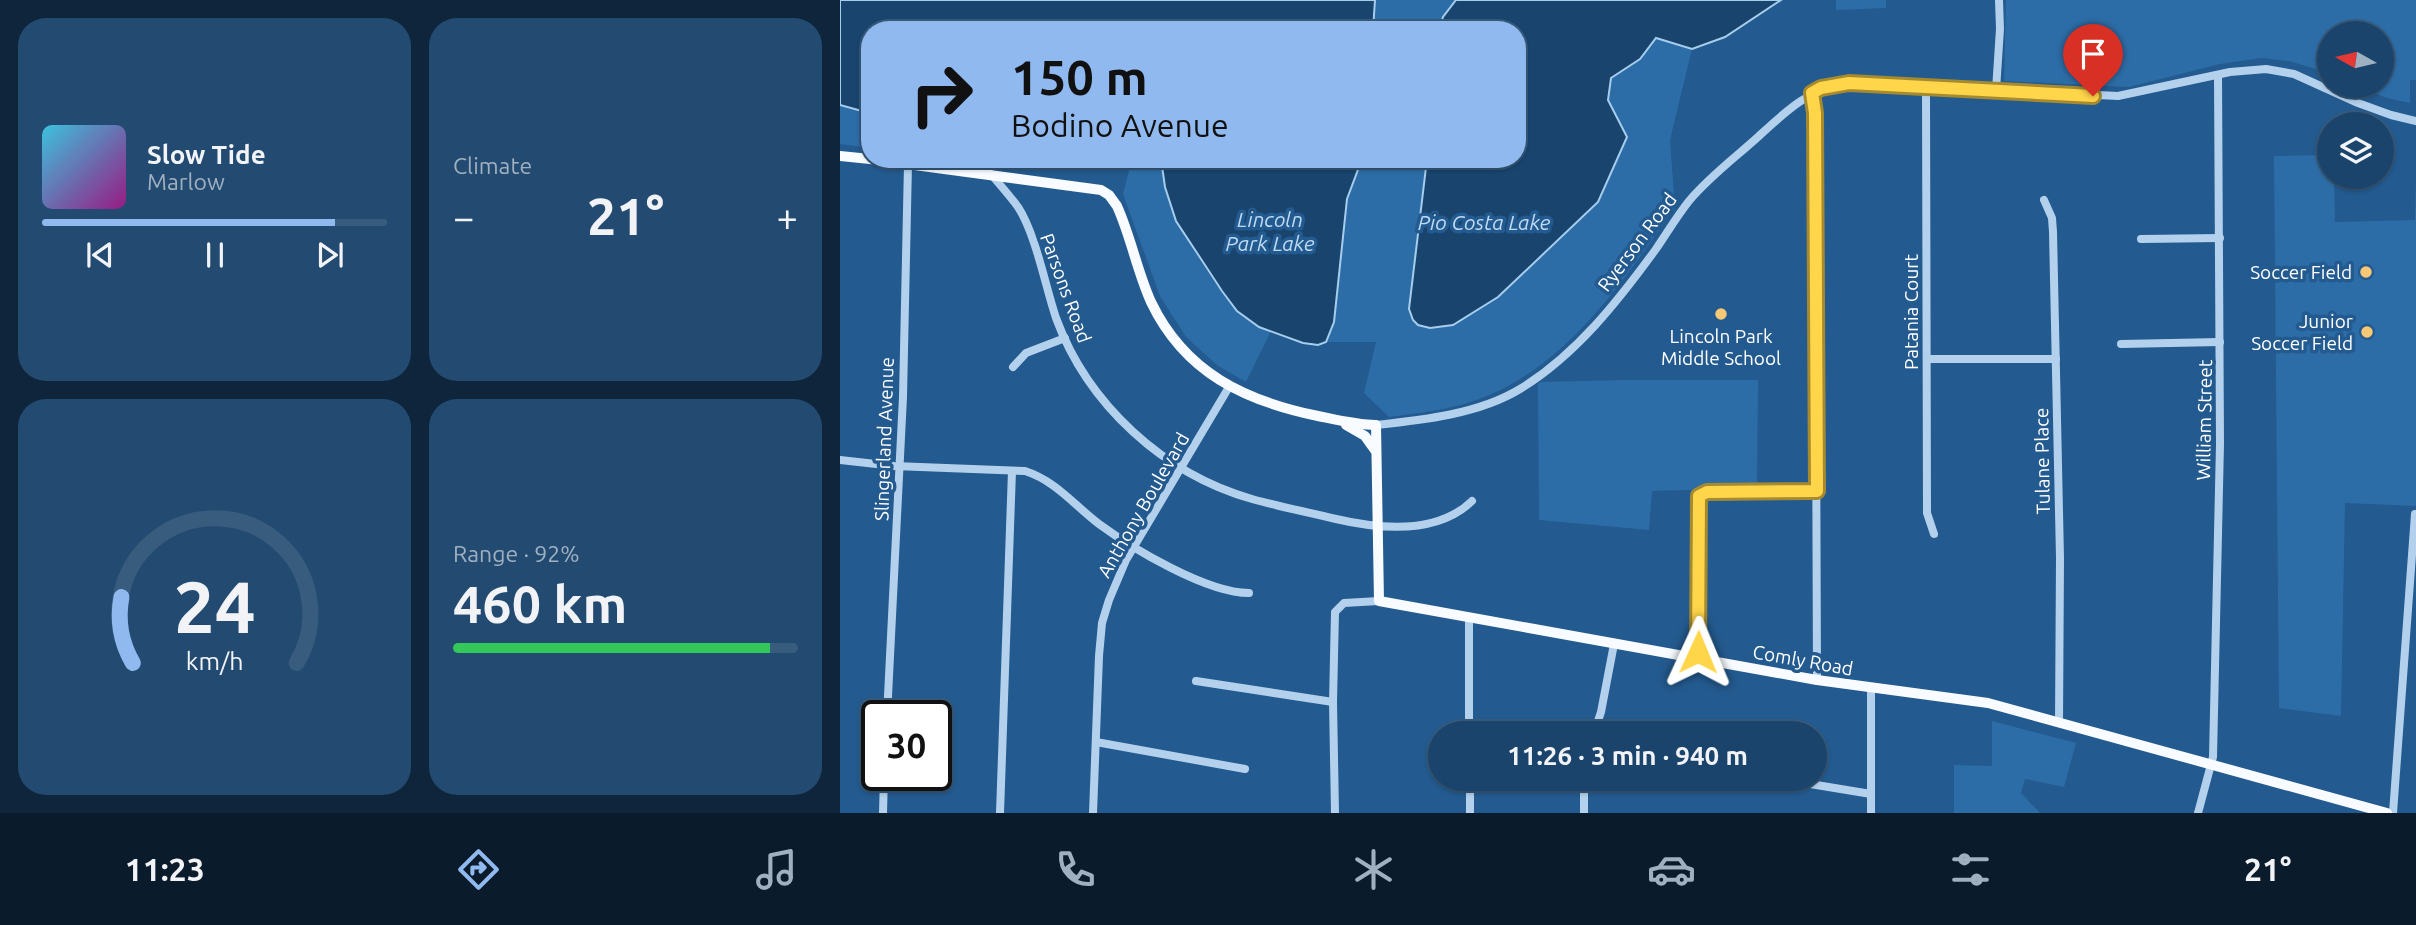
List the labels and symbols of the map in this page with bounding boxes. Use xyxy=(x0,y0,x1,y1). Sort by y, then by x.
north arrow xyxy=(2317,21,2394,98)
pin xyxy=(2063,24,2123,96)
street label: Ryerson Road xyxy=(1593,189,1681,295)
water label: Lincoln Park Lake xyxy=(1226,207,1315,255)
water label: Pio Costa Lake xyxy=(1418,210,1551,234)
street label: Parsons Road xyxy=(1036,230,1096,346)
street label: Patania Court xyxy=(1900,253,1922,370)
place label: Soccer Field xyxy=(2250,261,2352,283)
marker: Soccer Field xyxy=(2358,264,2374,280)
marker: Lincoln Park Middle School xyxy=(1713,306,1729,322)
place label: Junior Soccer Field xyxy=(2251,310,2353,354)
marker: Junior Soccer Field xyxy=(2359,324,2375,340)
place label: Lincoln Park Middle School xyxy=(1661,325,1781,369)
street label: Slingerland Avenue xyxy=(870,357,898,521)
street label: William Street xyxy=(2192,359,2216,481)
street label: Tulane Place xyxy=(2030,407,2054,515)
street label: Anthony Boulevard xyxy=(1093,429,1193,581)
position arrow xyxy=(1661,615,1735,689)
street label: Comly Road xyxy=(1751,640,1855,680)
speed limit sign: 30 xyxy=(861,700,952,791)

